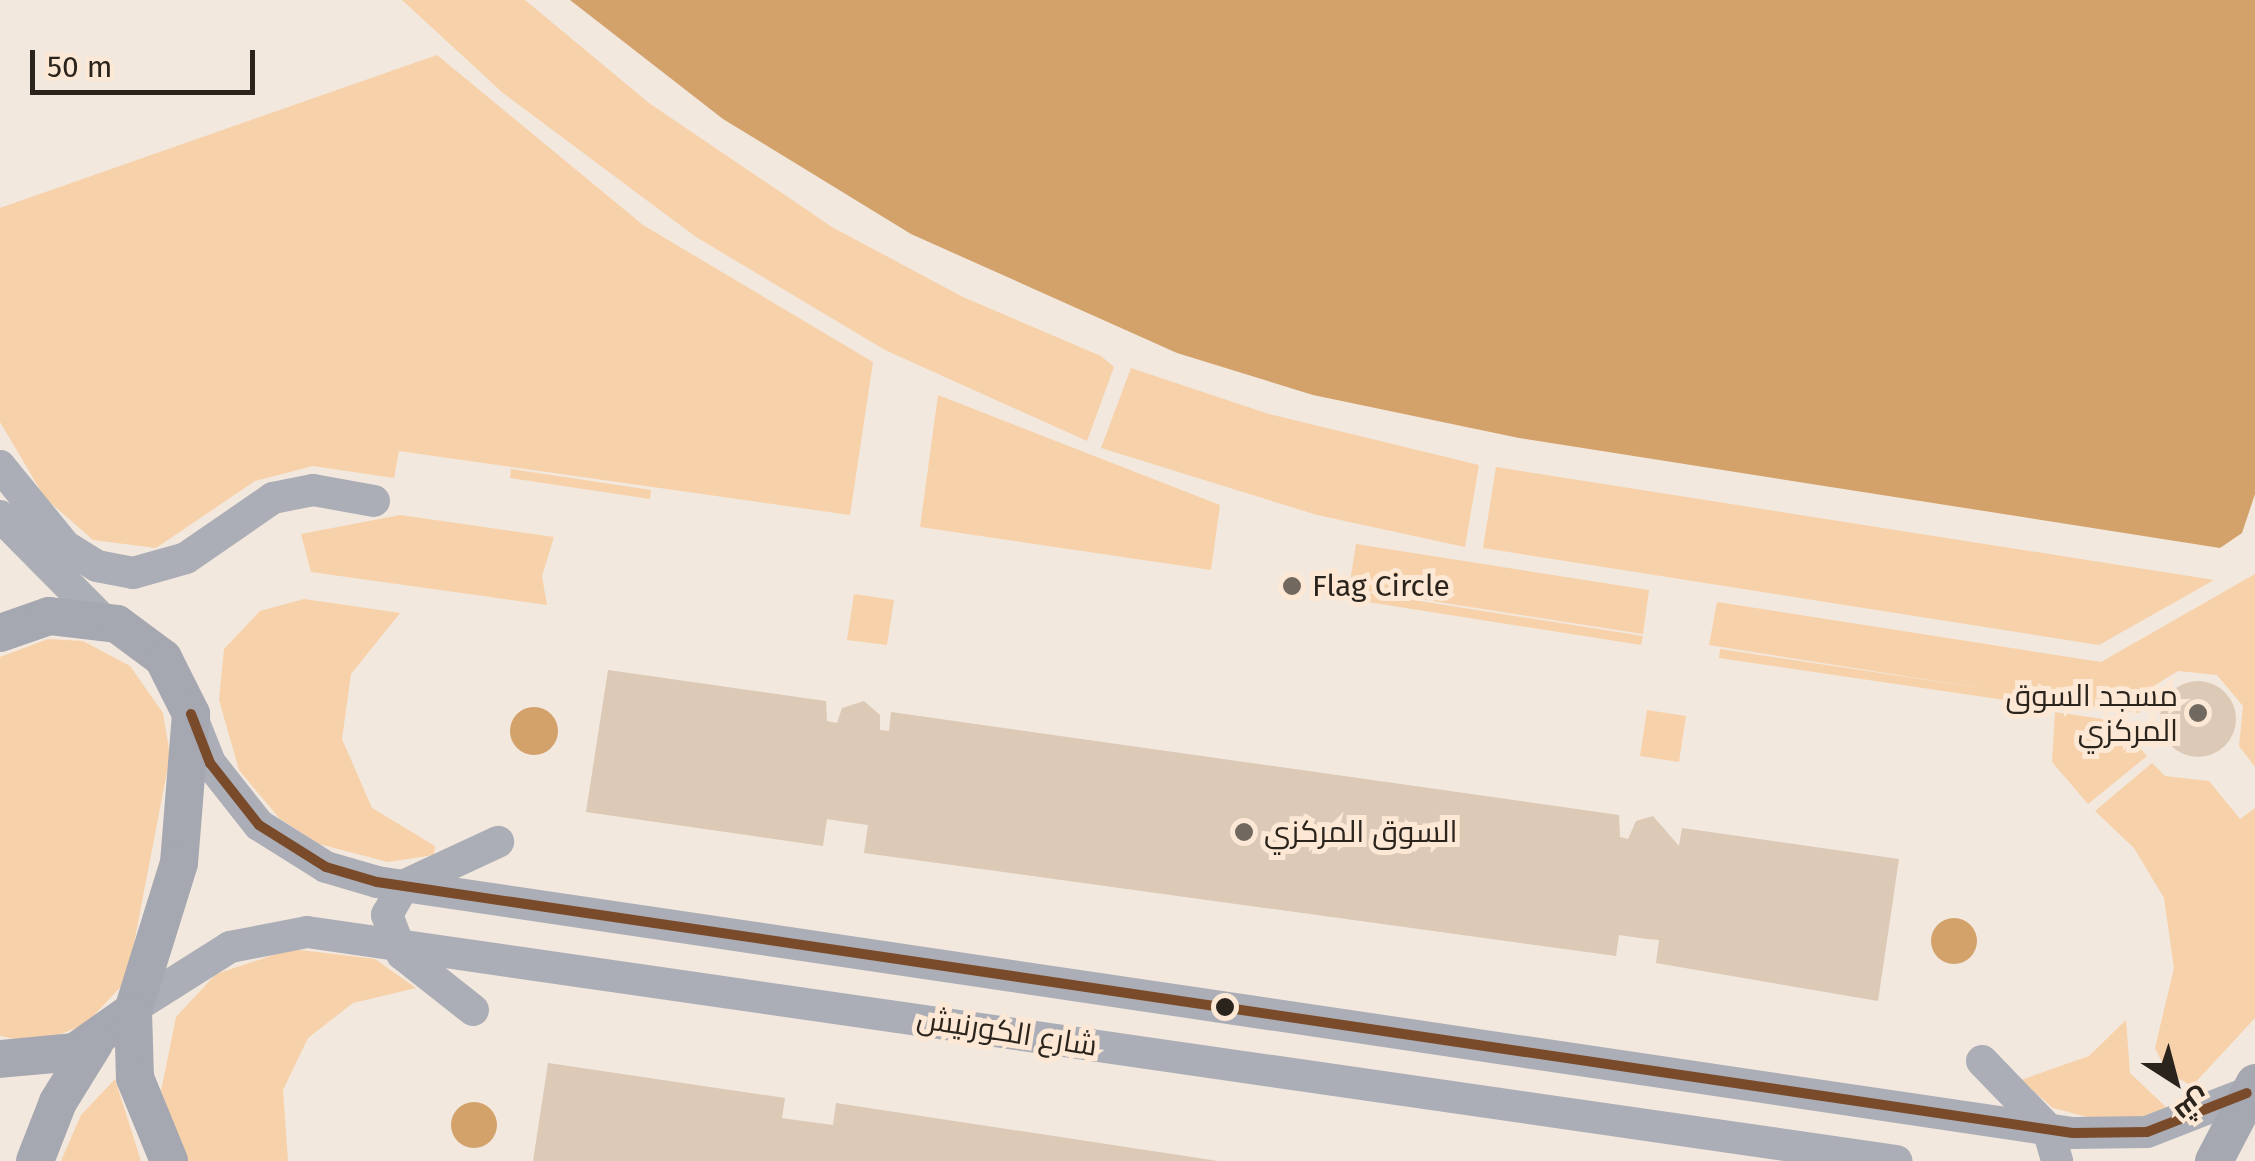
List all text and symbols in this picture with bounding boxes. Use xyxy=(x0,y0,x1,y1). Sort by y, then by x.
scale bar xyxy=(35,30,260,92)
text: 50 m xyxy=(47,49,112,85)
place label: Flag Circle xyxy=(1312,568,1450,604)
marker: Flag Circle xyxy=(1281,575,1303,597)
place label: مسجد السوق المركزي xyxy=(2006,678,2178,748)
marker: مسجد السوق المركزي xyxy=(2187,702,2209,724)
place label: السوق المركزي xyxy=(1264,814,1457,850)
marker: السوق المركزي xyxy=(1233,821,1255,843)
unlabelled marker xyxy=(1215,997,1235,1017)
street label: شارع الكورنيش xyxy=(915,1000,1099,1064)
north arrow xyxy=(2125,1031,2225,1131)
text: ش xyxy=(2169,1082,2217,1130)

